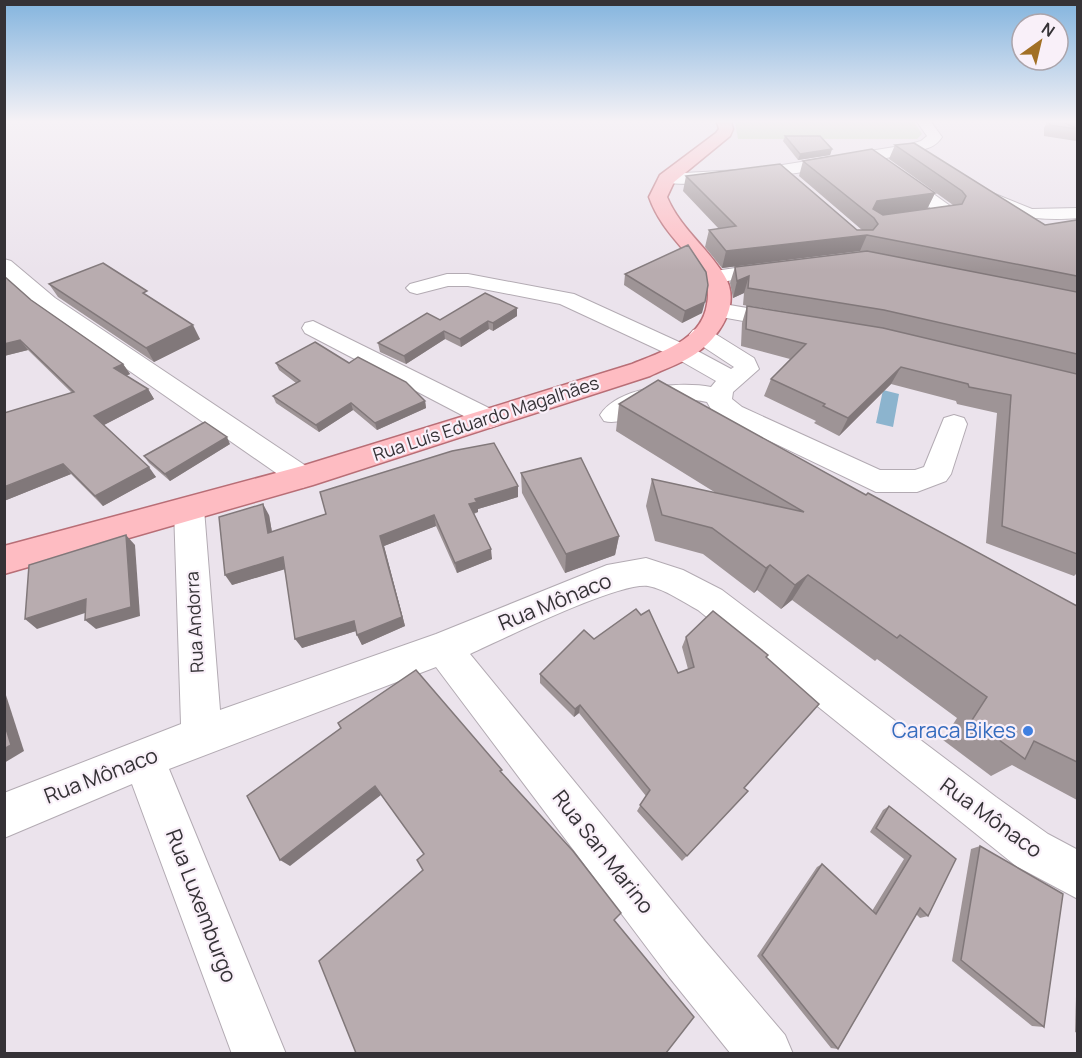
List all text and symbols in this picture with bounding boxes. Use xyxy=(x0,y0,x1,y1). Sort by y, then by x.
north arrow xyxy=(1010,12,1070,72)
text: N xyxy=(1037,17,1059,42)
street label: Rua Luís Eduardo Magalhães xyxy=(370,370,602,466)
street label: Rua Mônaco xyxy=(494,566,615,636)
street label: Rua Andorra xyxy=(179,571,209,673)
place label: Caraca Bikes xyxy=(892,716,1016,744)
marker: Caraca Bikes xyxy=(1021,724,1035,738)
street label: Rua Mônaco xyxy=(40,741,161,810)
street label: Rua Mônaco xyxy=(935,771,1048,864)
street label: Rua San Marino xyxy=(547,784,661,919)
street label: Rua Luxemburgo xyxy=(160,825,244,986)

